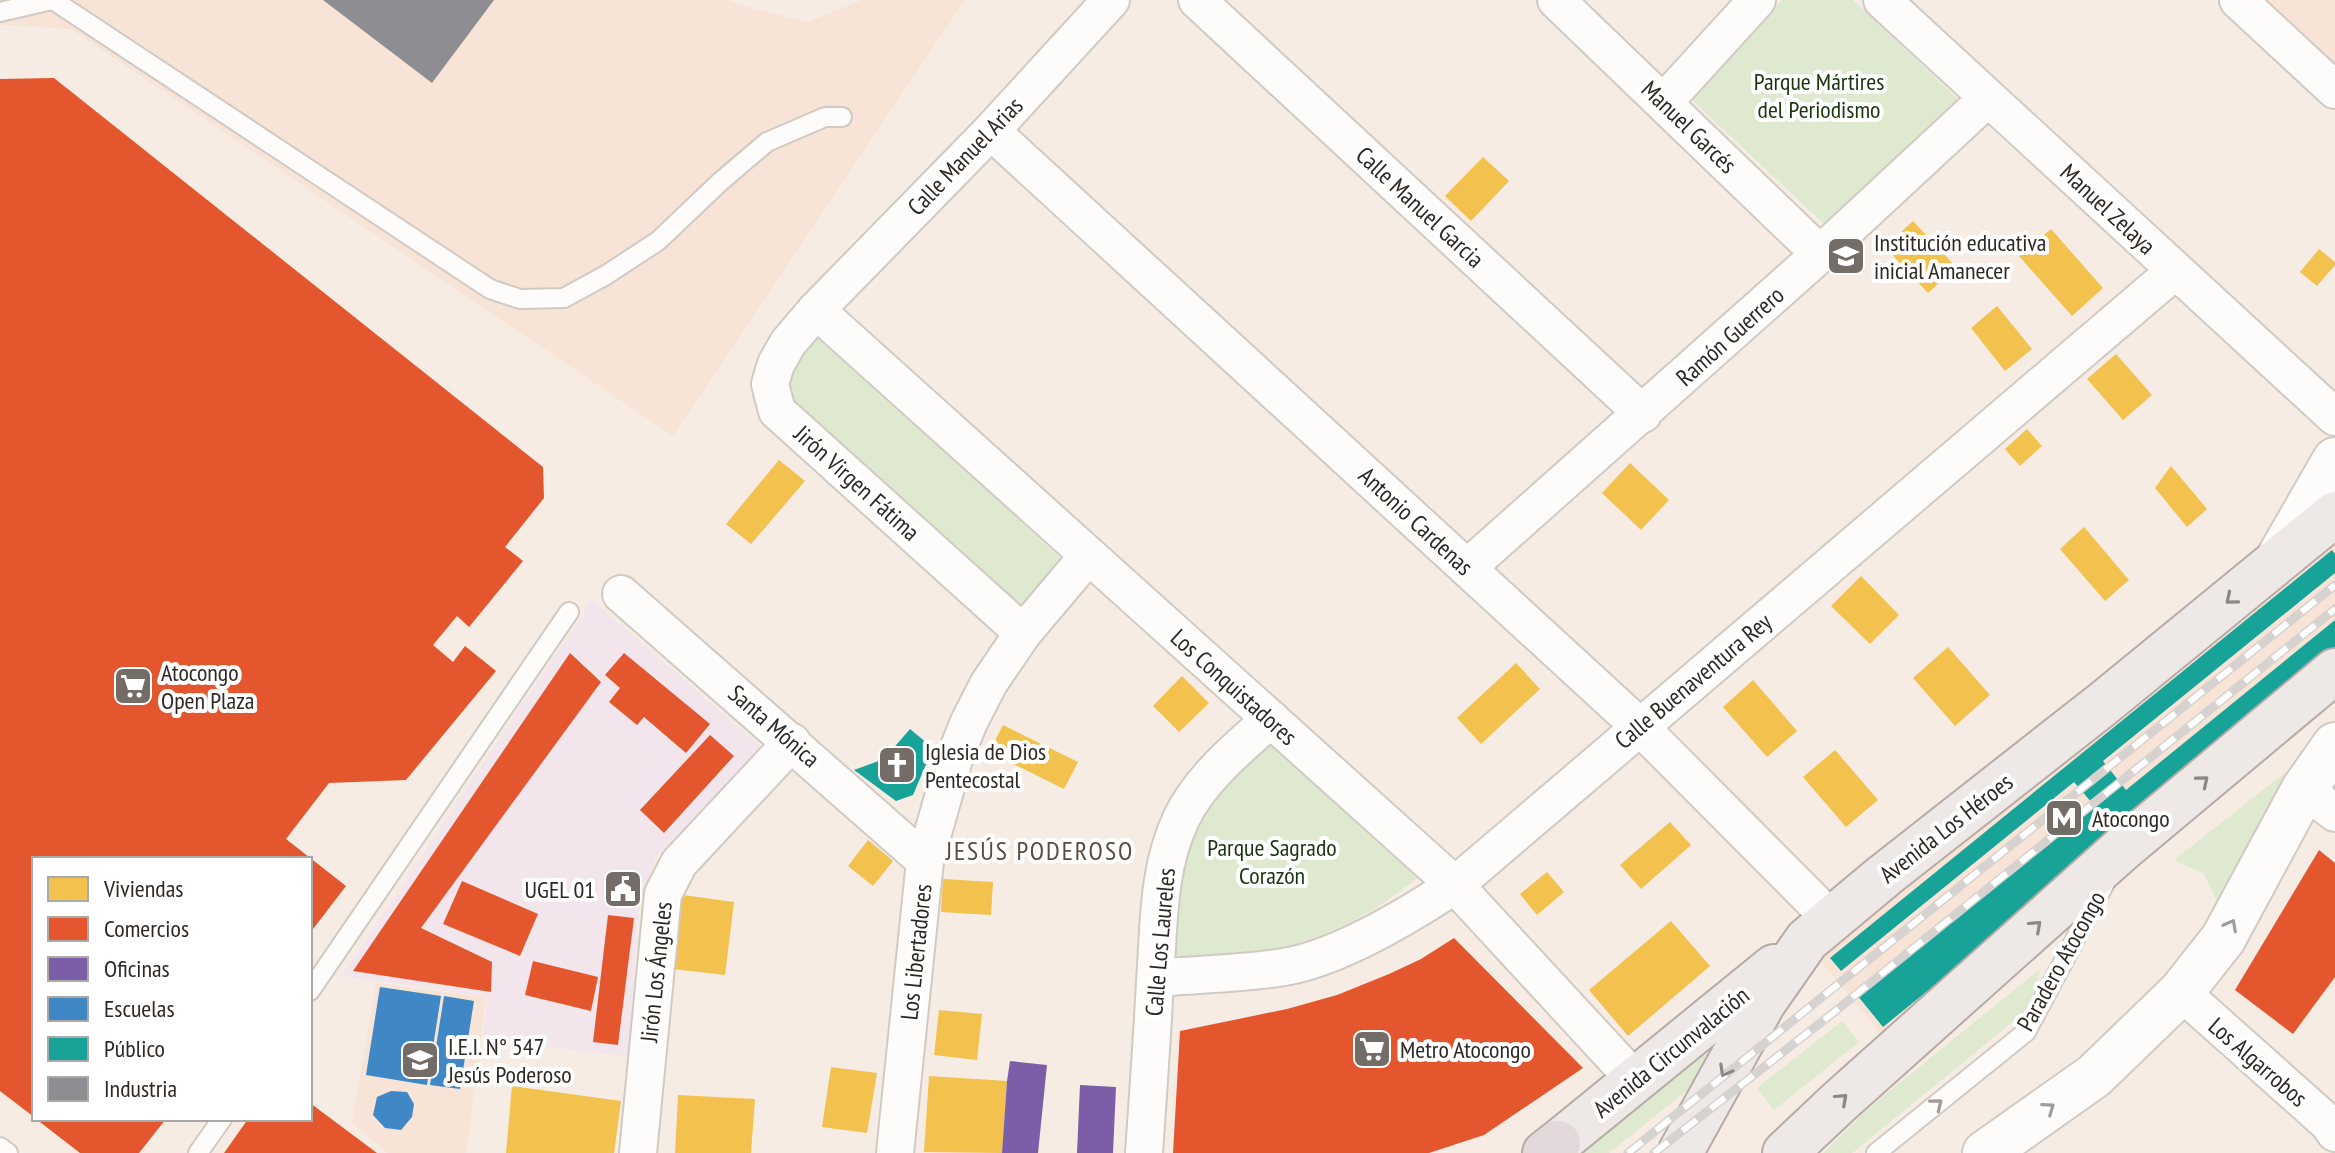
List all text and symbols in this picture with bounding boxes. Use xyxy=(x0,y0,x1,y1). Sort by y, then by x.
park label: Parque Mártires del Periodismo xyxy=(1754,66,1884,125)
street label: Manuel Garcés xyxy=(1635,74,1743,180)
street label: Calle Manuel Arias xyxy=(901,90,1029,222)
street label: Calle Manuel Garcia xyxy=(1349,140,1491,274)
street label: Manuel Zelaya xyxy=(2054,157,2162,261)
place label: Institución educativa inicial Amanecer xyxy=(1874,227,2046,286)
school or university icon: Institución educativa inicial Amanecer xyxy=(1825,235,1867,277)
street label: Ramón Guerrero xyxy=(1670,279,1790,393)
street label: Jirón Virgen Fátima xyxy=(787,418,926,547)
street label: Antonio Cardenas xyxy=(1352,460,1480,582)
one-way arrow xyxy=(2226,589,2240,604)
street label: Calle Buenaventura Rey xyxy=(1608,606,1778,756)
street label: Los Conquistadores xyxy=(1164,622,1304,752)
place label: Atocongo Open Plaza xyxy=(161,657,254,716)
supermarket icon: Atocongo Open Plaza xyxy=(112,665,154,707)
street label: Santa Mónica xyxy=(722,678,826,774)
place label: Iglesia de Dios Pentecostal xyxy=(925,736,1046,795)
church icon: Iglesia de Dios Pentecostal xyxy=(876,744,918,786)
street label: Avenida Los Héroes xyxy=(1873,766,2019,890)
one-way arrow xyxy=(2194,776,2209,791)
metro station icon: Atocongo xyxy=(2043,797,2085,839)
place label: Atocongo xyxy=(2092,803,2170,834)
park label: Parque Sagrado Corazón xyxy=(1207,832,1337,891)
district label: JESÚS PODEROSO xyxy=(945,834,1134,867)
legend xyxy=(32,857,312,1121)
street label: Calle Los Laureles xyxy=(1138,867,1182,1017)
public building icon: UGEL 01 xyxy=(602,868,644,910)
text: Viviendas xyxy=(103,873,183,904)
place label: UGEL 01 xyxy=(525,874,595,905)
street label: Los Libertadores xyxy=(893,882,939,1022)
street label: Paradero Atocongo xyxy=(2010,886,2112,1036)
street label: Jirón Los Ángeles xyxy=(633,900,679,1045)
text: Comercios xyxy=(104,913,189,944)
one-way arrow xyxy=(2221,918,2236,933)
one-way arrow xyxy=(2026,922,2041,936)
text: Oficinas xyxy=(104,953,170,984)
street label: Avenida Circunvalación xyxy=(1587,980,1755,1124)
text: Escuelas xyxy=(104,993,175,1024)
street label: Los Algarrobos xyxy=(2202,1011,2314,1113)
supermarket icon: Metro Atocongo xyxy=(1351,1028,1393,1070)
place label: I.E.I. N° 547 Jesús Poderoso xyxy=(447,1031,572,1090)
text: Público xyxy=(104,1033,165,1064)
place label: Metro Atocongo xyxy=(1400,1034,1531,1065)
school or university icon: I.E.I. N° 547 Jesús Poderoso xyxy=(399,1039,441,1081)
one-way arrow xyxy=(1720,1063,1735,1077)
text: Industria xyxy=(104,1073,177,1104)
one-way arrow xyxy=(1832,1095,1847,1109)
one-way arrow xyxy=(1928,1099,1942,1114)
one-way arrow xyxy=(2040,1103,2054,1118)

